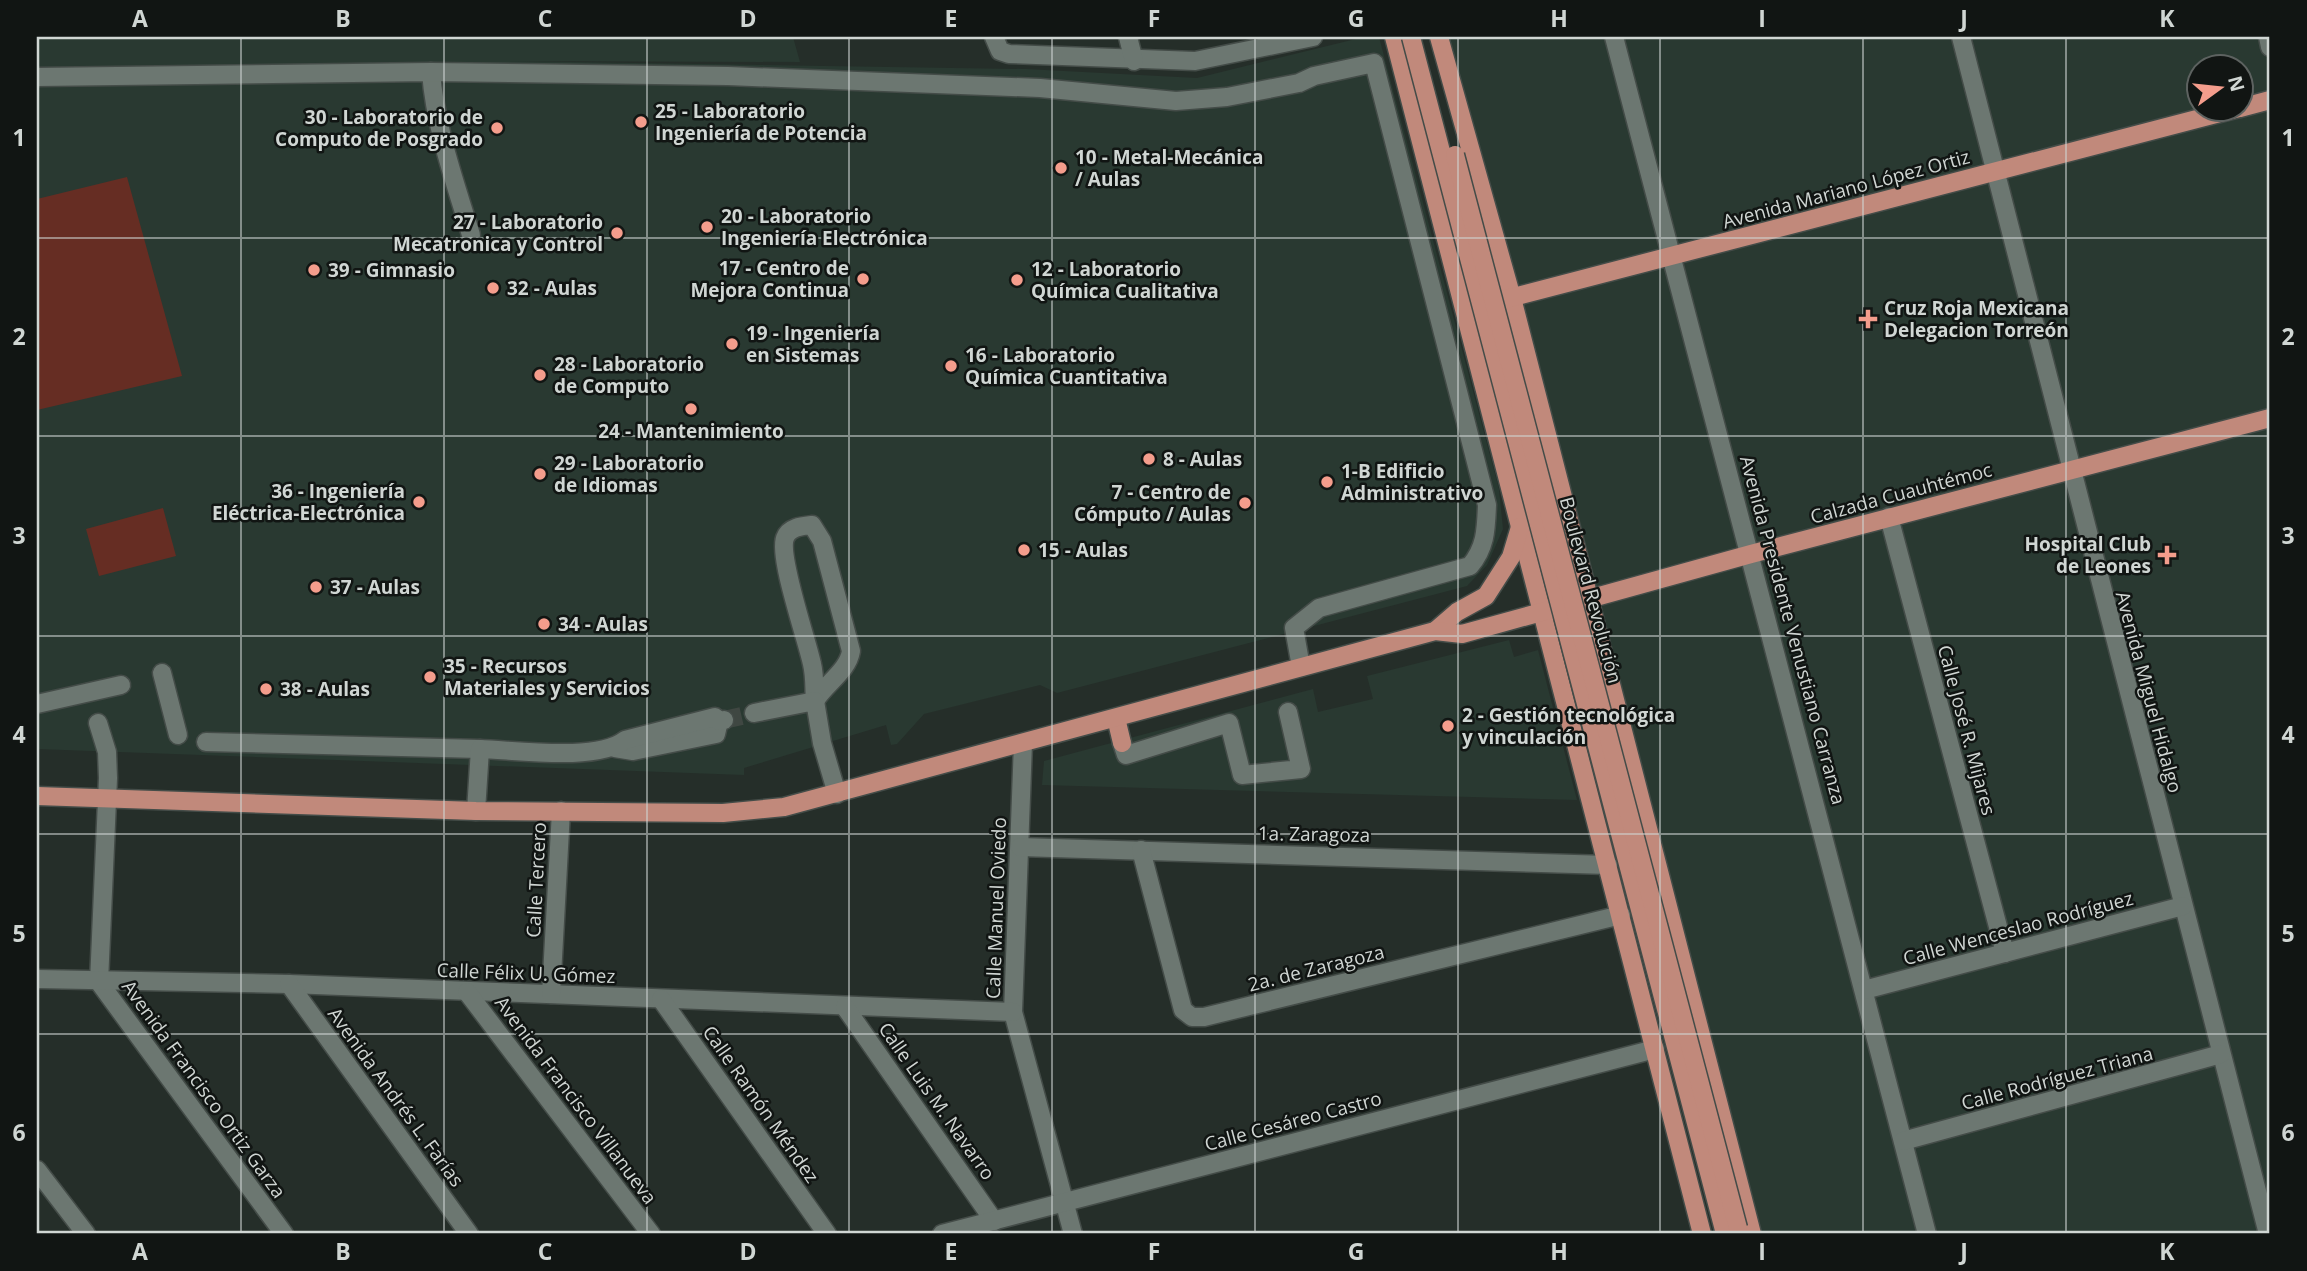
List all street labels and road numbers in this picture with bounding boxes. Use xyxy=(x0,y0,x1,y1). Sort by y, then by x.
street label: Avenida Mariano López Ortiz xyxy=(1719,143,1973,235)
street label: Avenida Presidente Venustiano Carranza xyxy=(1734,453,1852,807)
street label: Calzada Cuauhtémoc xyxy=(1807,456,1995,530)
street label: Boulevard Revolución xyxy=(1554,494,1628,686)
street label: Avenida Miguel Hidalgo xyxy=(2110,588,2188,796)
street label: Calle José R. Mijares xyxy=(1932,642,2002,818)
street label: Calle Manuel Oviedo xyxy=(980,817,1012,999)
street label: 1a. Zaragoza xyxy=(1258,820,1370,848)
street label: Calle Tercero xyxy=(520,822,552,938)
street label: Calle Wenceslao Rodríguez xyxy=(1900,885,2136,971)
street label: 2a. de Zaragoza xyxy=(1245,939,1387,997)
street label: Calle Félix U. Gómez xyxy=(436,957,616,989)
street label: Avenida Francisco Ortiz Garza xyxy=(116,975,292,1203)
street label: Avenida Francisco Villanueva xyxy=(489,991,663,1209)
street label: Avenida Andrés L. Farías xyxy=(322,1002,470,1192)
street label: Calle Luis M. Navarro xyxy=(873,1017,1001,1185)
street label: Calle Ramón Méndez xyxy=(697,1020,825,1188)
street label: Calle Rodríguez Triana xyxy=(1958,1040,2156,1116)
street label: Calle Cesáreo Castro xyxy=(1202,1085,1384,1157)

